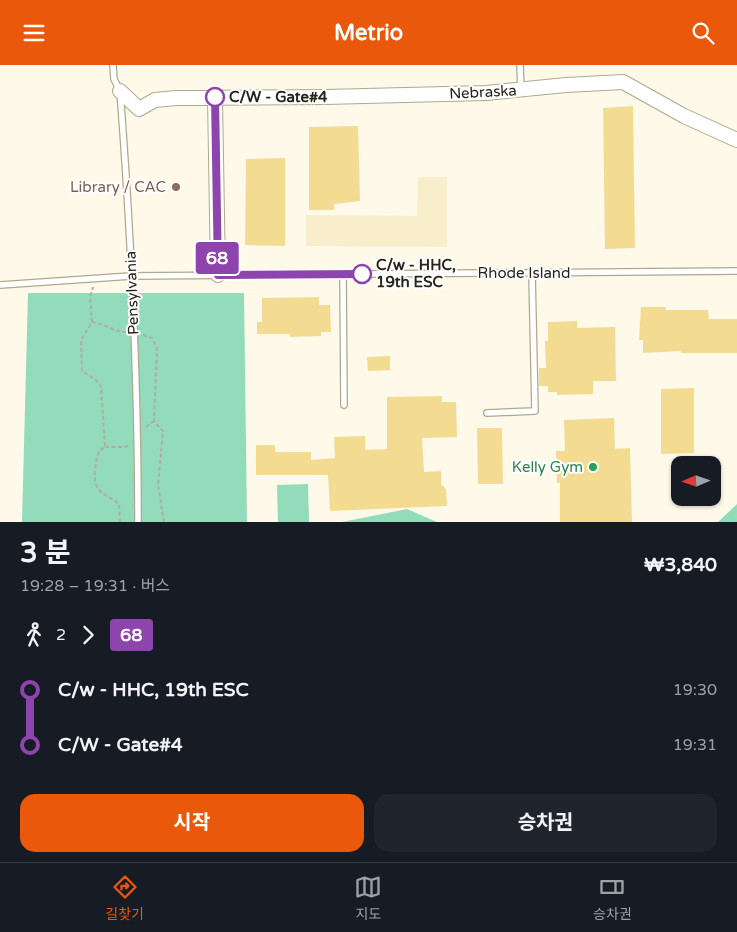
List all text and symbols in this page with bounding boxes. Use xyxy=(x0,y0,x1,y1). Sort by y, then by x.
icon: menu xyxy=(20,19,48,47)
icon: search xyxy=(689,19,717,47)
text: Metrio xyxy=(334,20,403,46)
street label: Nebraska xyxy=(449,81,517,103)
marker: C/W - Gate#4 xyxy=(205,87,225,107)
place label: C/W - Gate#4 xyxy=(229,88,328,106)
place label: Library / CAC xyxy=(70,178,166,196)
marker: Library / CAC xyxy=(170,181,182,193)
line badge: 68 xyxy=(194,242,240,274)
text: 68 xyxy=(206,247,228,269)
street label: Pensylvania xyxy=(122,251,142,335)
place label: C/w - HHC, 19th ESC xyxy=(376,256,456,291)
marker: C/w - HHC, 19th ESC xyxy=(352,264,372,284)
street label: Rhode Island xyxy=(478,264,570,282)
north arrow xyxy=(671,456,721,506)
map controls xyxy=(671,456,721,506)
place label: Kelly Gym xyxy=(512,458,583,476)
marker: Kelly Gym xyxy=(587,461,599,473)
text: 3 분 xyxy=(20,536,71,570)
text: ₩3,840 xyxy=(644,554,717,576)
text: 19:28 – 19:31 · 버스 xyxy=(20,576,170,596)
icon: walk xyxy=(20,621,48,649)
icon: forward xyxy=(74,621,102,649)
text: 68 xyxy=(120,624,143,646)
text: 2 xyxy=(56,625,66,645)
text: C/w - HHC, 19th ESC xyxy=(58,679,249,701)
text: 19:30 xyxy=(673,680,717,700)
text: C/W - Gate#4 xyxy=(58,734,183,756)
text: 19:31 xyxy=(673,735,717,755)
button: 시작 xyxy=(20,794,364,852)
button: 승차권 xyxy=(374,794,717,852)
tab: 길찾기 xyxy=(105,873,144,923)
tab: 지도 xyxy=(354,873,382,923)
tab: 승차권 xyxy=(593,873,632,923)

